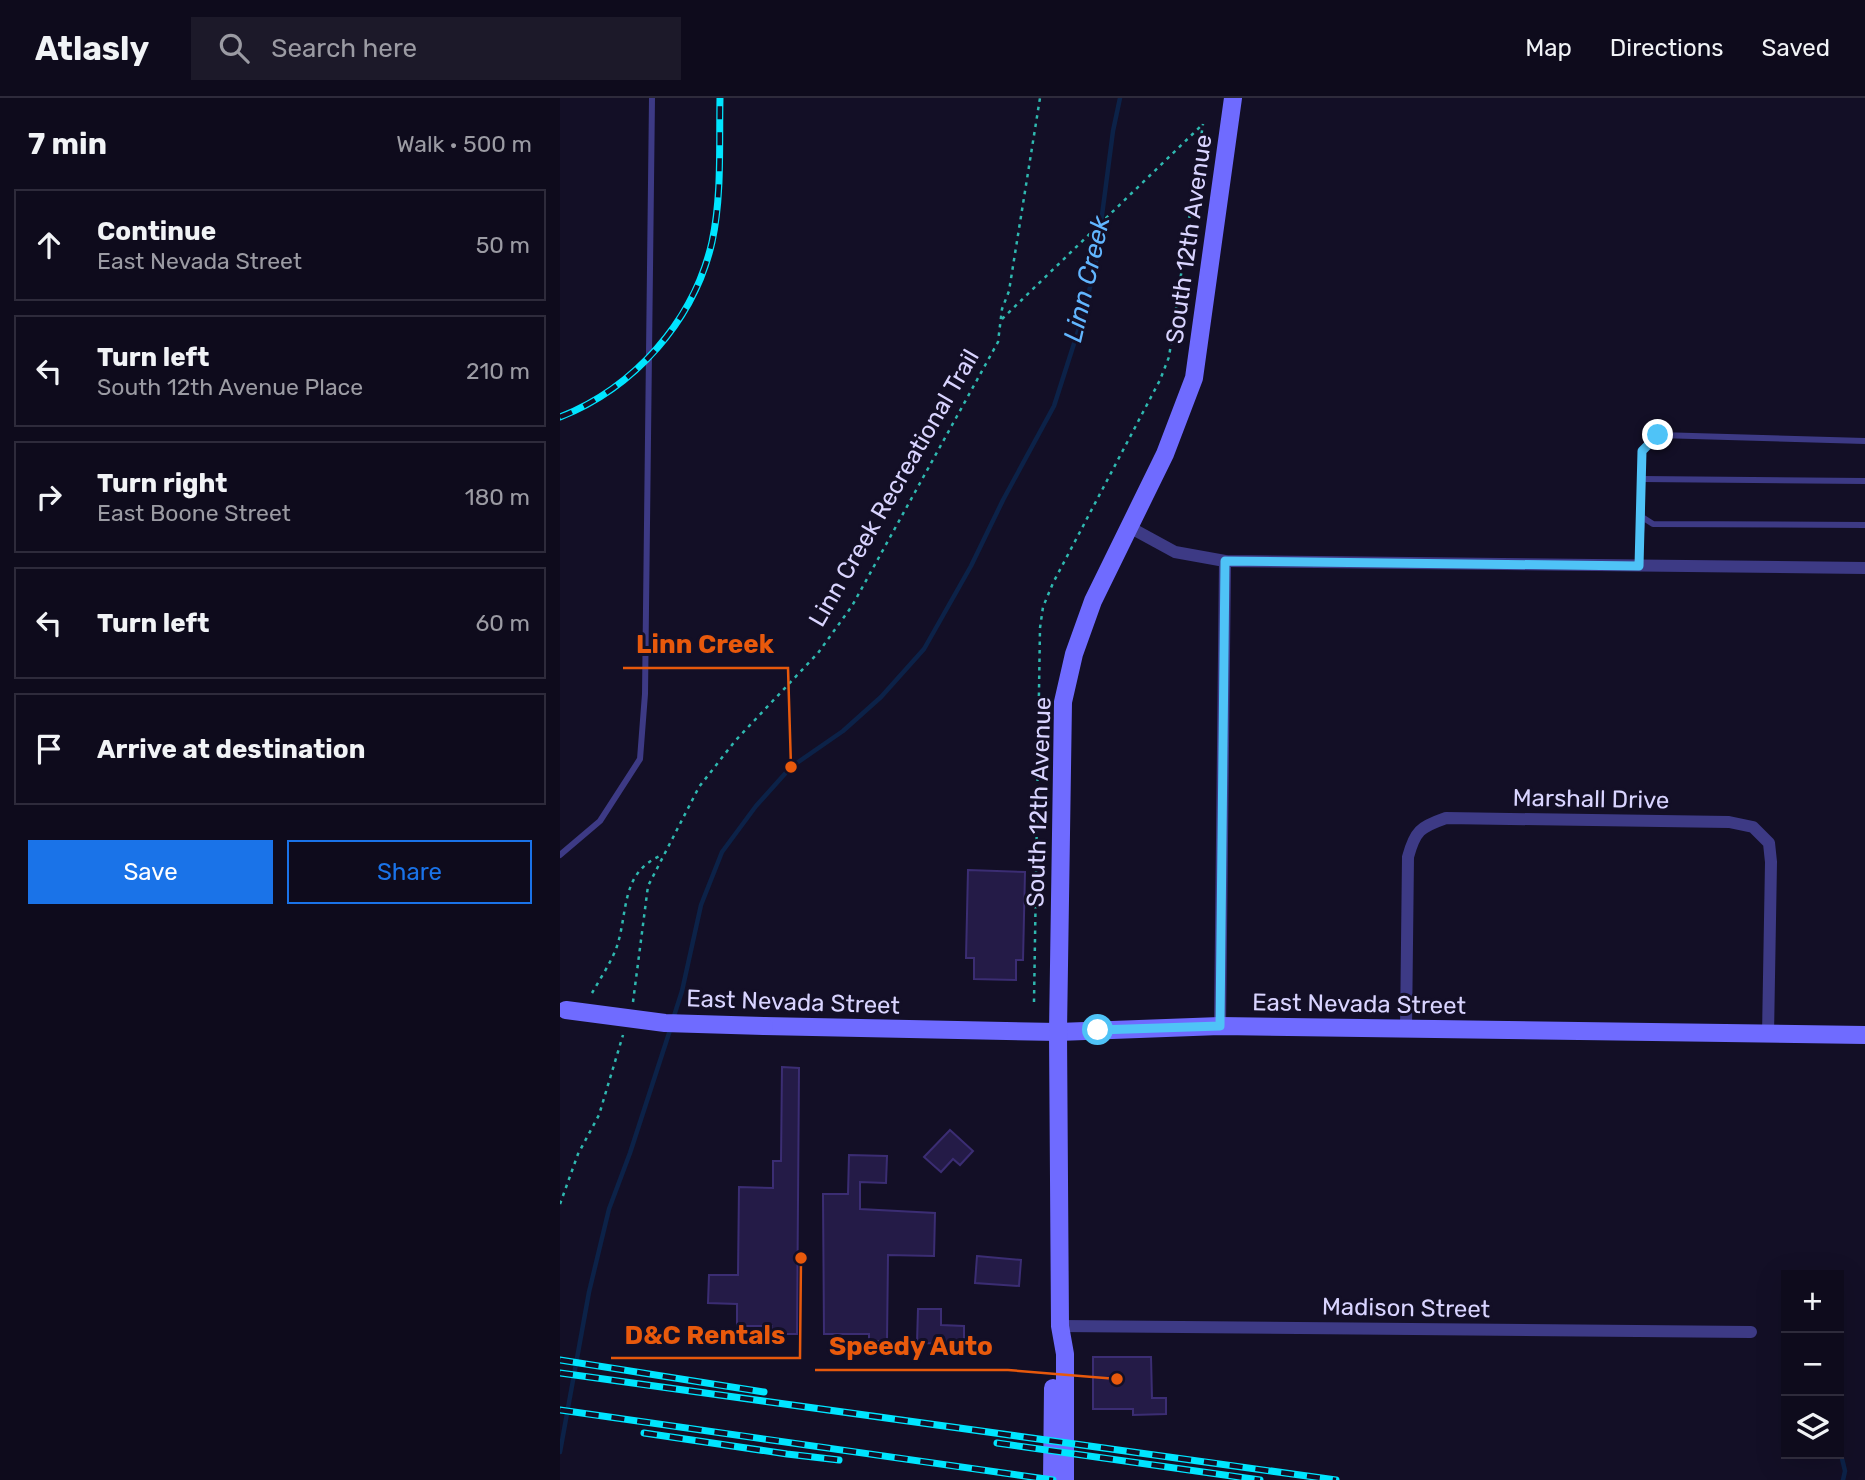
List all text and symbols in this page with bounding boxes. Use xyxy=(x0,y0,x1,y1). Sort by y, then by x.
search box xyxy=(191,17,681,80)
text: Atlasly xyxy=(35,29,149,68)
icon: search xyxy=(215,29,253,67)
text: Search here xyxy=(271,33,417,64)
text: Map xyxy=(1525,34,1572,62)
text: Directions xyxy=(1610,34,1723,62)
text: Saved xyxy=(1761,34,1830,62)
text: 7 min xyxy=(28,126,107,162)
text: Walk · 500 m xyxy=(396,130,532,158)
street label: South 12th Avenue xyxy=(1160,133,1218,345)
water label: Linn Creek xyxy=(1057,212,1117,345)
text: Continue xyxy=(97,216,216,247)
icon: ahead xyxy=(30,226,68,264)
text: 50 m xyxy=(476,231,530,259)
text: East Nevada Street xyxy=(97,247,302,275)
text: Turn left xyxy=(97,342,209,373)
street label: Linn Creek Recreational Trail xyxy=(803,344,985,632)
icon: left xyxy=(30,352,68,390)
text: 210 m xyxy=(466,357,530,385)
text: South 12th Avenue Place xyxy=(97,373,363,401)
route end xyxy=(1642,419,1673,450)
text: Turn right xyxy=(97,468,227,499)
icon: right xyxy=(30,478,68,516)
text: 180 m xyxy=(465,483,530,511)
text: East Boone Street xyxy=(97,499,291,527)
icon: left xyxy=(30,604,68,642)
text: Turn left xyxy=(97,608,209,639)
text: 60 m xyxy=(475,609,530,637)
callout: Linn Creek xyxy=(623,621,788,668)
text: Linn Creek xyxy=(636,629,775,660)
street label: South 12th Avenue xyxy=(1021,696,1057,908)
icon: arrive xyxy=(30,730,68,768)
text: Arrive at destination xyxy=(97,734,365,765)
street label: Marshall Drive xyxy=(1512,784,1670,814)
button: Save xyxy=(28,840,273,904)
button: Share xyxy=(287,840,532,904)
street label: East Nevada Street xyxy=(686,984,900,1020)
street label: East Nevada Street xyxy=(1252,988,1466,1020)
route start xyxy=(1082,1014,1113,1045)
map controls xyxy=(1781,1270,1844,1459)
button: + xyxy=(1781,1270,1844,1333)
street label: Madison Street xyxy=(1322,1293,1490,1323)
callout: D&C Rentals xyxy=(611,1311,800,1358)
text: D&C Rentals xyxy=(625,1320,785,1351)
callout: Speedy Auto xyxy=(815,1323,1008,1370)
text: Speedy Auto xyxy=(829,1331,993,1362)
button: − xyxy=(1781,1333,1844,1396)
button: layers xyxy=(1781,1396,1844,1459)

